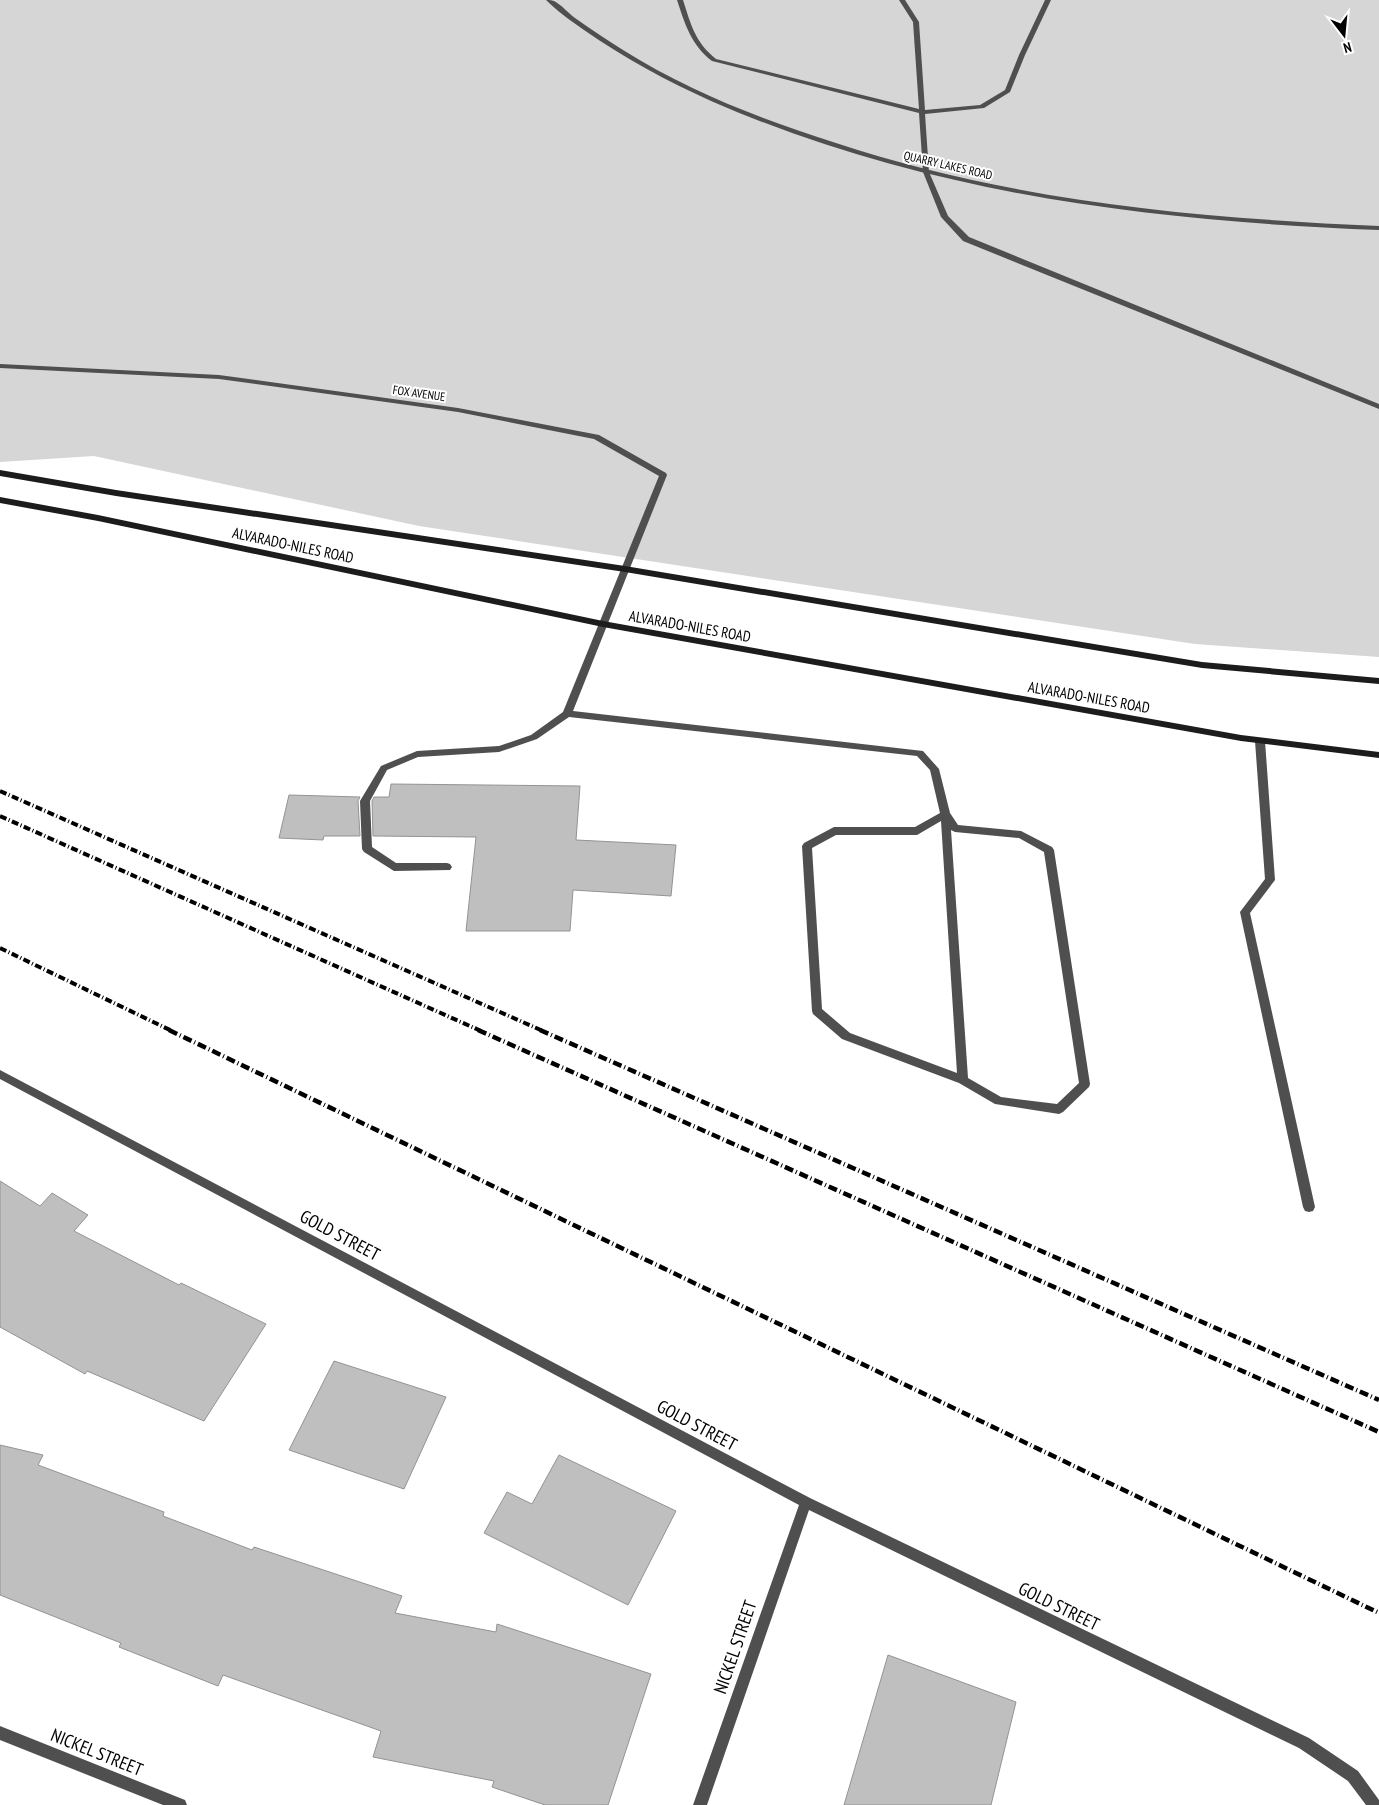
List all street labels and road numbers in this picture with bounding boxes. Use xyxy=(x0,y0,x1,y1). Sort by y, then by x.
street label: QUARRY LAKES ROAD xyxy=(902,148,994,182)
street label: FOX AVENUE xyxy=(392,382,446,404)
street label: ALVARADO-NILES ROAD xyxy=(231,523,355,567)
street label: ALVARADO-NILES ROAD xyxy=(628,606,753,646)
street label: ALVARADO-NILES ROAD xyxy=(1027,677,1152,717)
street label: GOLD STREET xyxy=(296,1204,384,1266)
street label: GOLD STREET xyxy=(653,1394,741,1456)
street label: GOLD STREET xyxy=(1015,1577,1103,1635)
street label: NICKEL STREET xyxy=(708,1597,762,1697)
street label: NICKEL STREET xyxy=(48,1723,146,1781)

